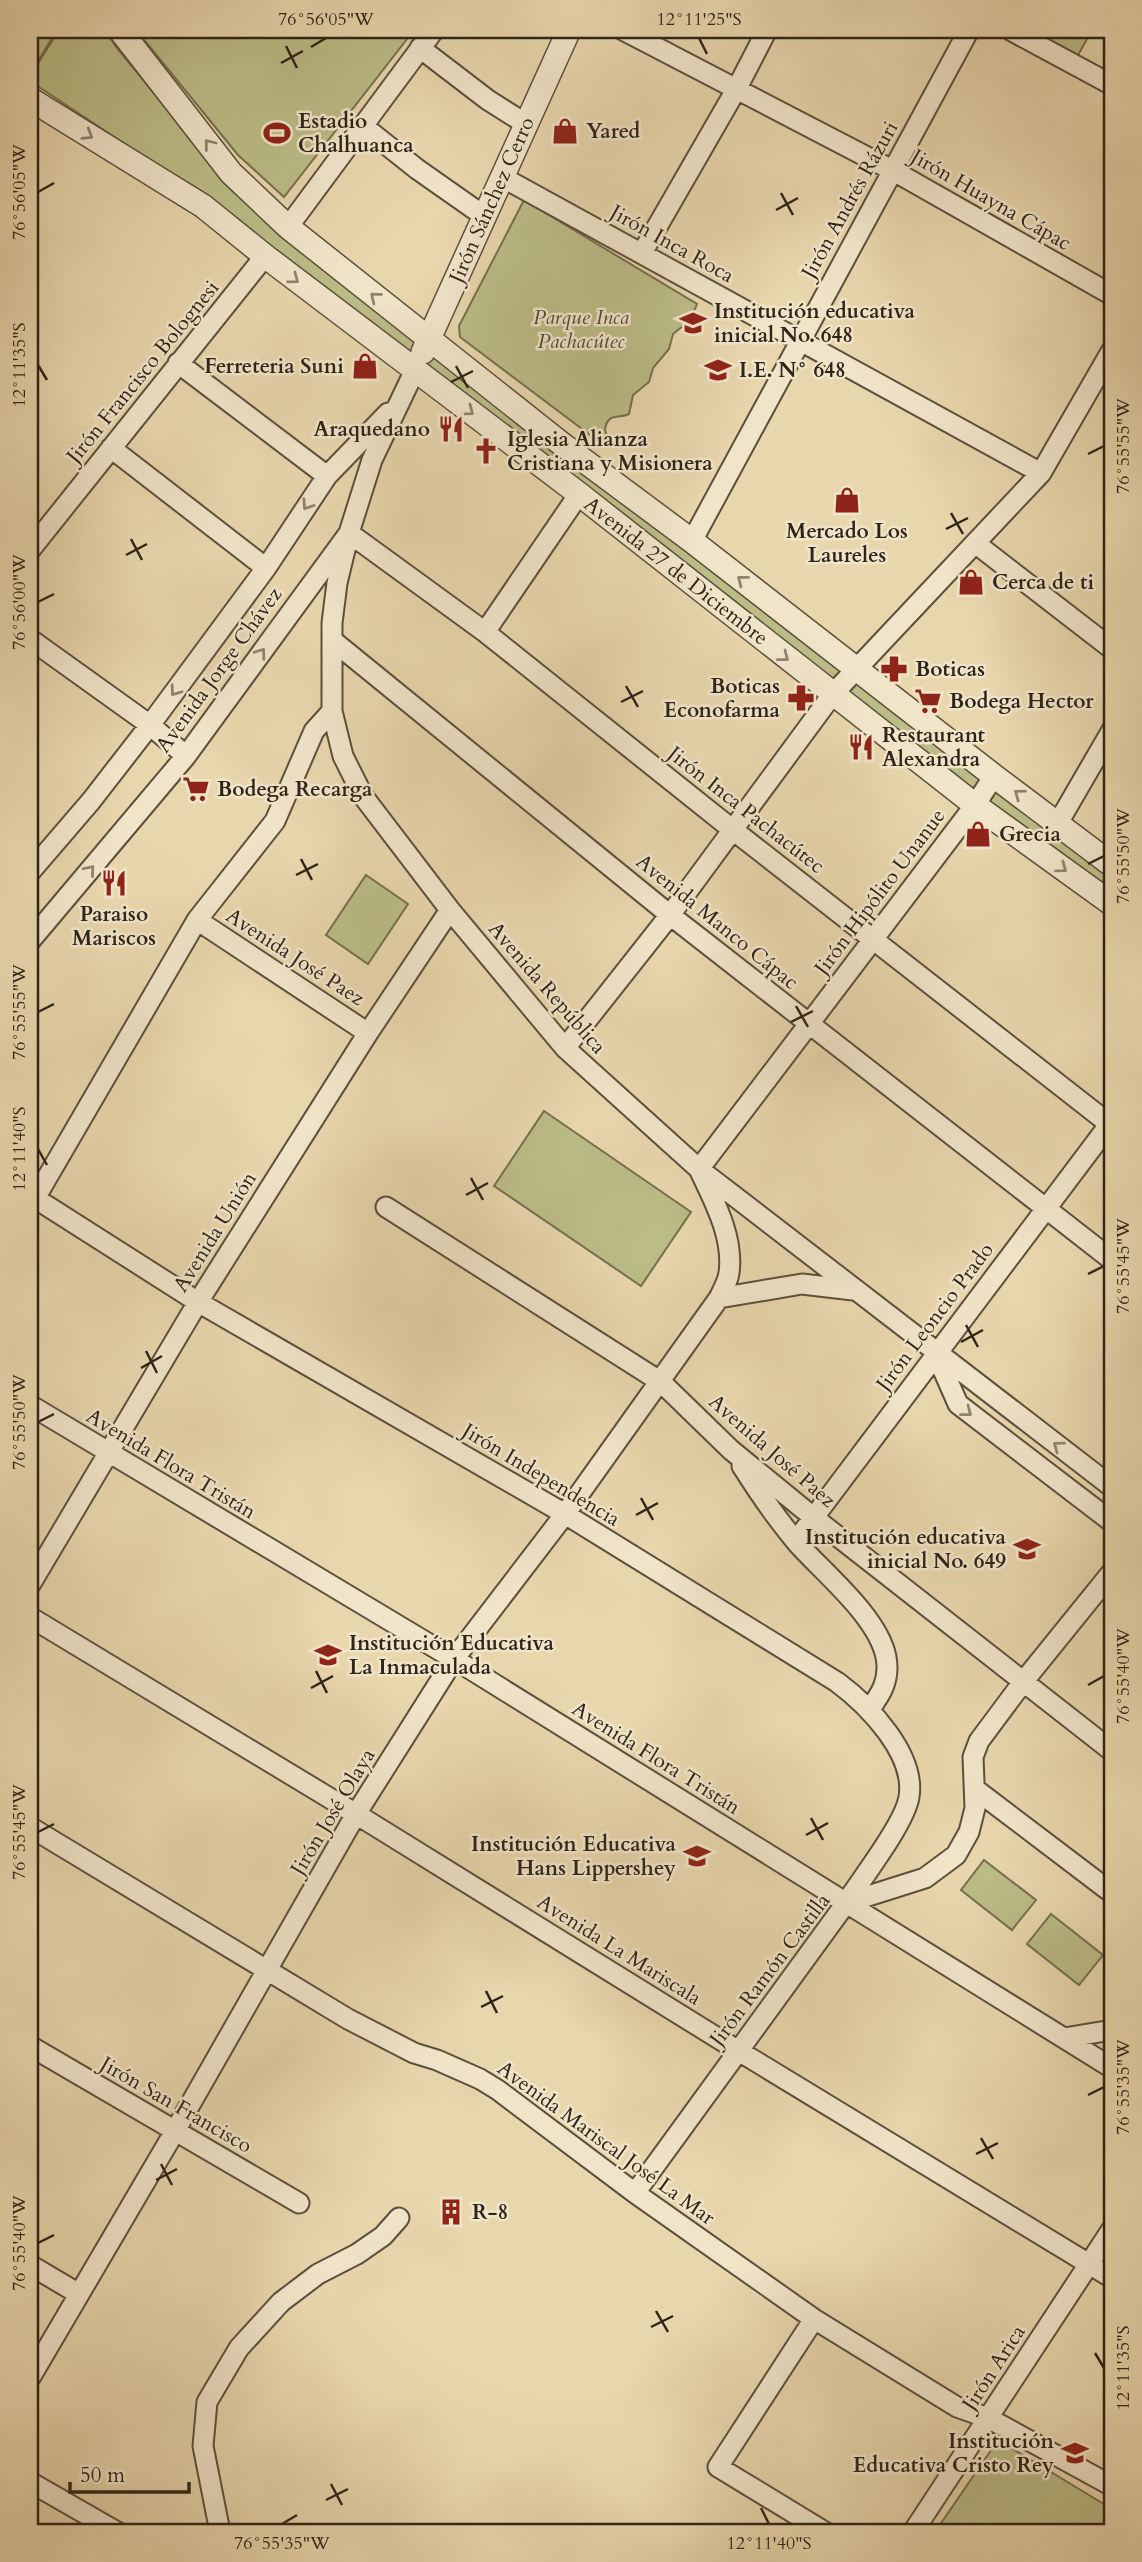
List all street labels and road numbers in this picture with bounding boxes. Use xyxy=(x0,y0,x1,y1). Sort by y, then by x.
street label: Jirón Sánchez Cerro xyxy=(441,112,542,290)
street label: Jirón Andrés Rázuri xyxy=(793,116,905,286)
street label: Jirón Huayna Cápac xyxy=(903,141,1076,258)
street label: Jirón Inca Roca xyxy=(602,197,739,290)
street label: Jirón Francisco Bolognesi xyxy=(58,274,226,472)
street label: Avenida 27 de Diciembre xyxy=(578,490,774,652)
street label: Avenida Jorge Chávez xyxy=(149,581,289,759)
street label: Jirón Inca Pachacútec xyxy=(659,738,830,880)
street label: Jirón Hipólito Unanue xyxy=(806,803,952,984)
street label: Avenida Manco Cápac xyxy=(630,847,804,997)
street label: Avenida José Paez xyxy=(220,901,370,1013)
street label: Avenida República xyxy=(481,916,613,1060)
street label: Avenida Unión xyxy=(166,1166,264,1298)
street label: Jirón Leoncio Prado xyxy=(868,1237,1001,1400)
street label: Avenida José Paez xyxy=(702,1388,842,1515)
street label: Avenida Flora Tristán xyxy=(81,1402,261,1526)
street label: Jirón Independencia xyxy=(454,1415,625,1534)
street label: Avenida Flora Tristán xyxy=(566,1694,746,1822)
street label: Jirón José Olaya xyxy=(282,1743,382,1883)
street label: Avenida La Mariscala xyxy=(531,1888,707,2012)
street label: Jirón Ramón Castilla xyxy=(701,1888,837,2055)
street label: Jirón San Francisco xyxy=(92,2048,257,2160)
street label: Avenida Mariscal José La Mar xyxy=(491,2054,721,2232)
street label: Jirón Arica xyxy=(954,2320,1033,2419)

